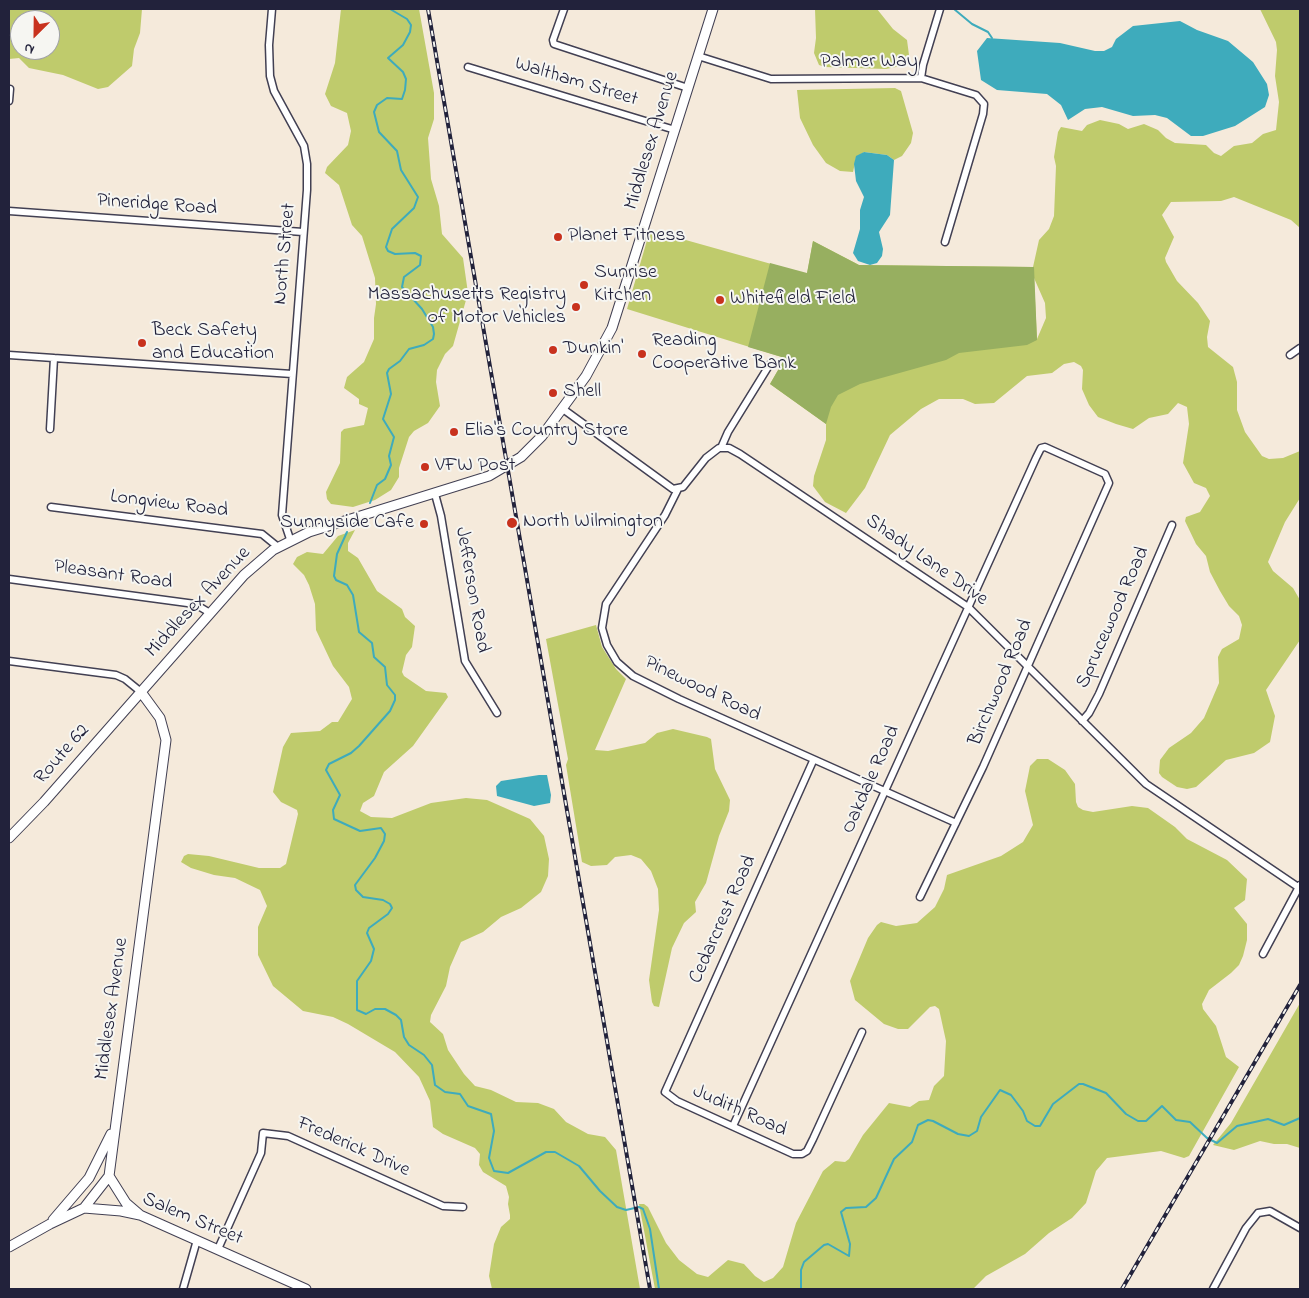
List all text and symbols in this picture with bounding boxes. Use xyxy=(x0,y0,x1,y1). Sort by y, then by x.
north arrow xyxy=(10,10,60,60)
text: N xyxy=(21,37,38,60)
street label: Palmer Way xyxy=(820,51,918,75)
street label: Waltham Street xyxy=(511,53,641,113)
street label: Middlesex Avenue xyxy=(621,69,685,213)
street label: Pineridge Road xyxy=(96,190,218,222)
street label: North Street xyxy=(270,202,302,306)
place label: Planet Fitness xyxy=(568,225,686,249)
marker: Planet Fitness xyxy=(552,231,564,243)
place label: Sunrise Kitchen xyxy=(594,262,657,309)
marker: Sunrise Kitchen xyxy=(578,279,590,291)
place label: Massachusetts Registry of Motor Vehicles xyxy=(368,284,566,331)
place label: Whitefield Field xyxy=(730,288,856,312)
marker: Whitefield Field xyxy=(714,294,726,306)
marker: Massachusetts Registry of Motor Vehicles xyxy=(570,301,582,313)
place label: Beck Safety and Education xyxy=(152,320,274,367)
place label: Reading Cooperative Bank xyxy=(652,330,796,377)
marker: Beck Safety and Education xyxy=(136,337,148,349)
place label: Dunkin' xyxy=(563,338,623,362)
marker: Dunkin' xyxy=(547,344,559,356)
marker: Reading Cooperative Bank xyxy=(636,348,648,360)
place label: Shell xyxy=(563,381,601,405)
marker: Shell xyxy=(547,387,559,399)
place label: Elia's Country Store xyxy=(464,420,628,444)
marker: Elia's Country Store xyxy=(448,426,460,438)
place label: VFW Post xyxy=(435,455,516,479)
marker: VFW Post xyxy=(419,461,431,473)
street label: Longview Road xyxy=(109,486,229,524)
street label: Shady Lane Drive xyxy=(860,510,992,612)
place label: North Wilmington xyxy=(523,511,663,535)
place label: Sunnyside Cafe xyxy=(280,512,414,536)
marker: North Wilmington xyxy=(505,516,519,530)
marker: Sunnyside Cafe xyxy=(418,518,430,530)
street label: Jefferson Road xyxy=(448,525,494,655)
street label: Middlesex Avenue xyxy=(141,542,257,664)
street label: Sprucewood Road xyxy=(1072,543,1156,693)
street label: Pleasant Road xyxy=(52,556,174,596)
street label: Birchwood Road xyxy=(965,616,1039,750)
street label: Pinewood Road xyxy=(640,652,764,728)
street label: Route 62 xyxy=(30,720,96,790)
street label: Oakdale Road xyxy=(838,722,906,838)
street label: Cedarcrest Road xyxy=(685,852,763,988)
street label: Middlesex Avenue xyxy=(91,936,135,1082)
street label: Judith Road xyxy=(688,1081,790,1143)
street label: Frederick Drive xyxy=(293,1112,413,1184)
street label: Salem Street xyxy=(138,1188,246,1252)

